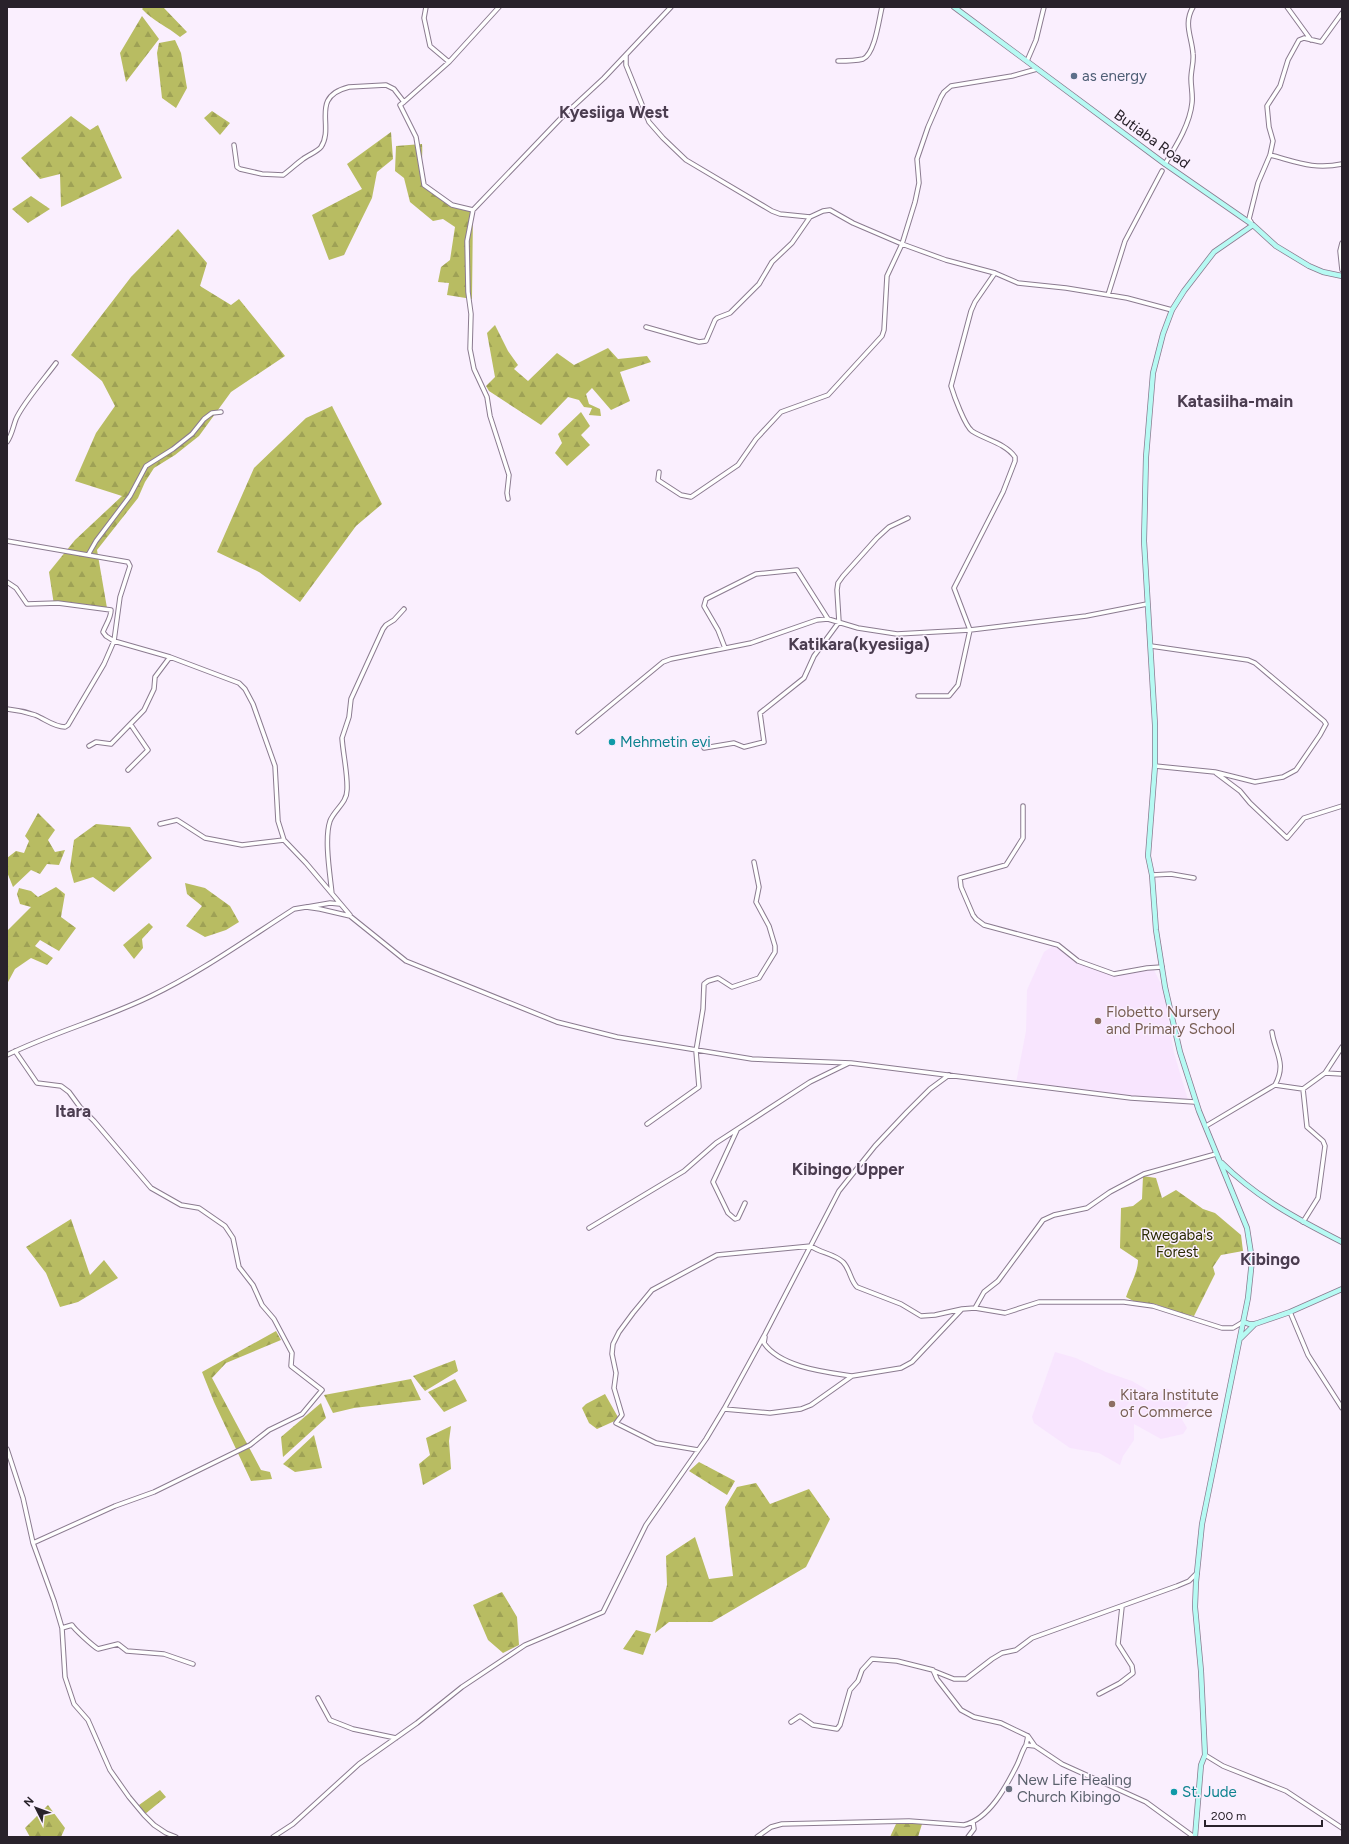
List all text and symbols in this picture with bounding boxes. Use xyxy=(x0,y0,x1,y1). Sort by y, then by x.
place label: as energy xyxy=(1082,67,1147,85)
marker: as energy xyxy=(1069,71,1079,81)
district label: Kyesiiga West xyxy=(559,102,669,122)
street label: Butiaba Road xyxy=(1111,106,1193,172)
district label: Katasiiha-main xyxy=(1177,391,1293,411)
district label: Katikara(kyesiiga) xyxy=(788,634,930,654)
place label: Mehmetin evi xyxy=(620,733,711,751)
marker: Mehmetin evi xyxy=(607,737,617,747)
place label: Flobetto Nursery and Primary School xyxy=(1106,1003,1235,1038)
marker: Flobetto Nursery and Primary School xyxy=(1093,1016,1103,1026)
district label: Itara xyxy=(55,1101,91,1121)
district label: Kibingo Upper xyxy=(792,1159,905,1179)
park label: Rwegaba's Forest xyxy=(1141,1226,1213,1261)
district label: Kibingo xyxy=(1240,1249,1300,1269)
place label: Kitara Institute of Commerce xyxy=(1120,1386,1219,1421)
marker: Kitara Institute of Commerce xyxy=(1107,1399,1117,1409)
place label: New Life Healing Church Kibingo xyxy=(1017,1771,1132,1806)
place label: St. Jude xyxy=(1182,1783,1237,1801)
marker: New Life Healing Church Kibingo xyxy=(1004,1784,1014,1794)
marker: St. Jude xyxy=(1169,1787,1179,1797)
north arrow xyxy=(16,1788,56,1828)
text: N xyxy=(21,1794,37,1809)
scale bar xyxy=(1205,1802,1322,1828)
text: 200 m xyxy=(1211,1809,1246,1823)

